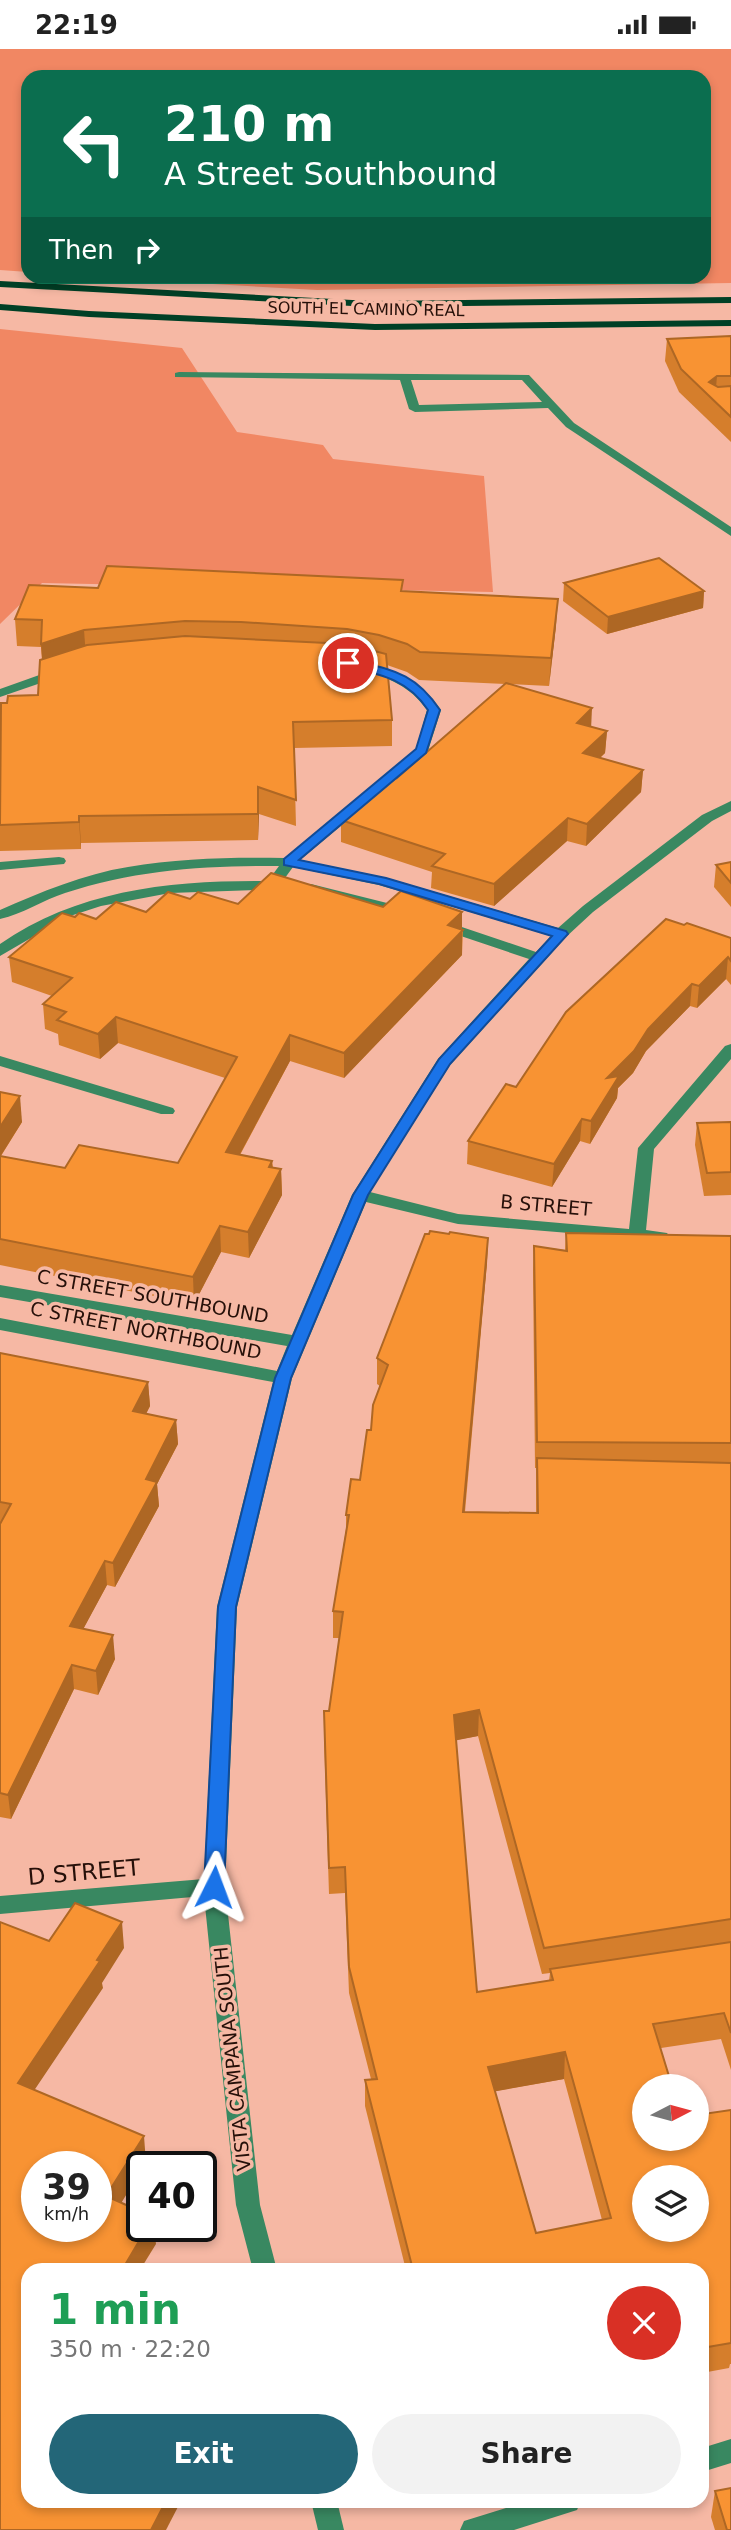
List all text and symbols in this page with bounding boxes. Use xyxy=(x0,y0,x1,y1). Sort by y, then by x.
text: 22:19 xyxy=(35,10,118,40)
text: 210 m xyxy=(164,96,334,153)
icon: left xyxy=(49,98,140,189)
text: A Street Southbound xyxy=(164,155,497,193)
icon: right xyxy=(128,231,166,269)
text: Then xyxy=(49,235,114,265)
street label: SOUTH EL CAMINO REAL xyxy=(267,298,465,320)
pin xyxy=(318,633,378,693)
icon: arrive xyxy=(329,644,367,682)
street label: B STREET xyxy=(499,1190,593,1220)
street label: C STREET SOUTHBOUND xyxy=(35,1265,271,1327)
street label: C STREET NORTHBOUND xyxy=(28,1297,264,1363)
position arrow xyxy=(177,1850,251,1924)
street label: D STREET xyxy=(27,1854,142,1890)
street label: VISTA CAMPANA SOUTH xyxy=(209,1946,255,2172)
north arrow xyxy=(632,2074,709,2151)
map controls xyxy=(632,2074,709,2242)
speed limit sign: 40 xyxy=(126,2151,217,2242)
button: layers xyxy=(632,2165,709,2242)
text: 39 xyxy=(42,2167,91,2207)
text: km/h xyxy=(44,2203,89,2224)
text: 1 min xyxy=(49,2285,181,2334)
button: close xyxy=(607,2286,681,2360)
text: 350 m · 22:20 xyxy=(49,2336,211,2362)
button: Exit xyxy=(49,2414,358,2494)
button: Share xyxy=(372,2414,681,2494)

